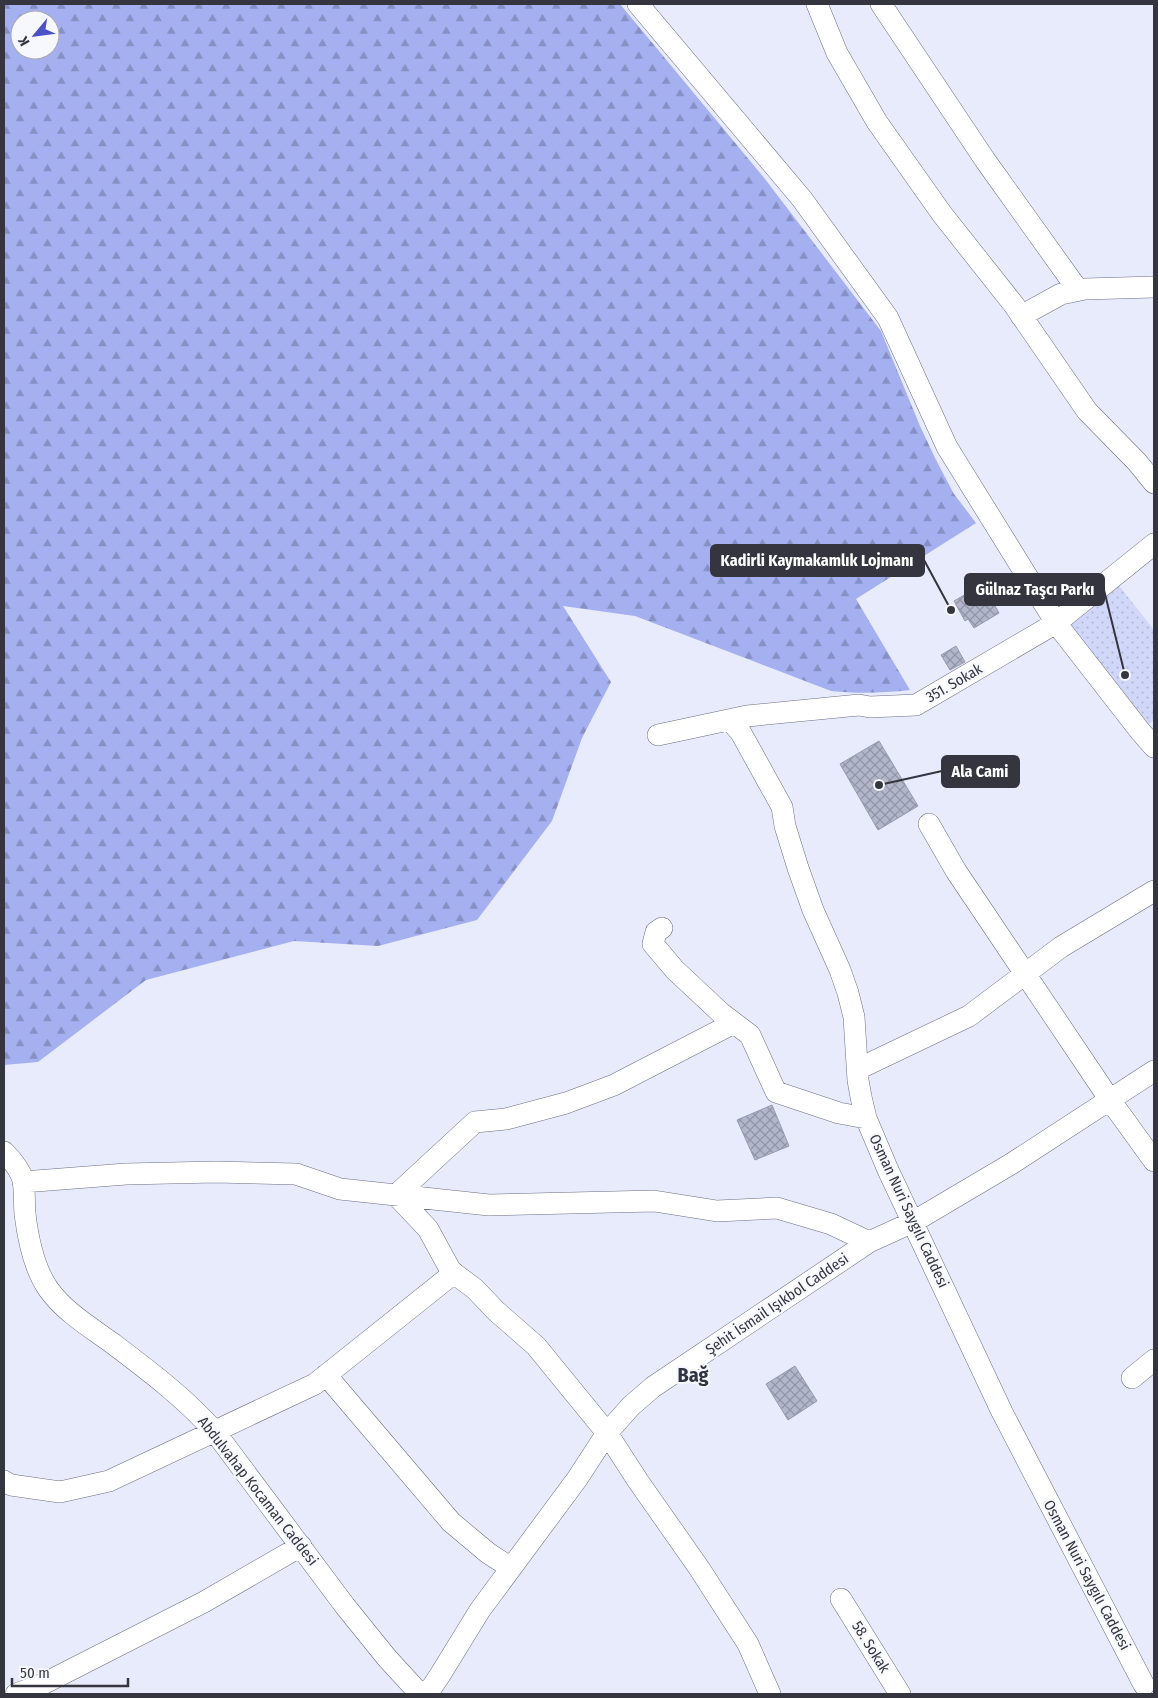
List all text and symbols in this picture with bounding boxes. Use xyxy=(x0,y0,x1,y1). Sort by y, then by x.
north arrow xyxy=(10,10,60,60)
text: K xyxy=(14,33,33,49)
callout: Kadirli Kaymakamlık Lojmanı xyxy=(711,545,924,576)
text: Kadirli Kaymakamlık Lojmanı xyxy=(721,551,913,570)
callout: Gülnaz Taşcı Parkı xyxy=(965,574,1104,605)
text: Gülnaz Taşcı Parkı xyxy=(976,580,1094,600)
street label: 351. Sokak xyxy=(923,660,985,706)
callout: Ala Cami xyxy=(942,756,1019,787)
text: Ala Cami xyxy=(951,762,1008,781)
street label: Osman Nuri Saygılı Caddesi xyxy=(865,1131,953,1291)
street label: Şehit İsmail Işıkbol Caddesi xyxy=(702,1249,852,1359)
district label: Bağ xyxy=(678,1363,708,1387)
street label: Abdulvahap Kocaman Caddesi xyxy=(194,1413,322,1569)
street label: Osman Nuri Saygılı Caddesi xyxy=(1040,1497,1134,1653)
street label: 58. Sokak xyxy=(848,1618,894,1676)
scale bar xyxy=(12,1656,129,1688)
text: 50 m xyxy=(20,1664,50,1682)

